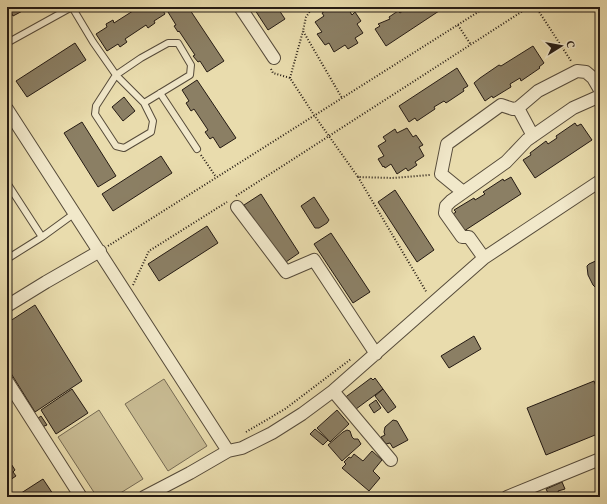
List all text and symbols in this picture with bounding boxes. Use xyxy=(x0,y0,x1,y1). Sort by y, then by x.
north arrow xyxy=(541,26,581,66)
text: С xyxy=(561,39,577,49)

